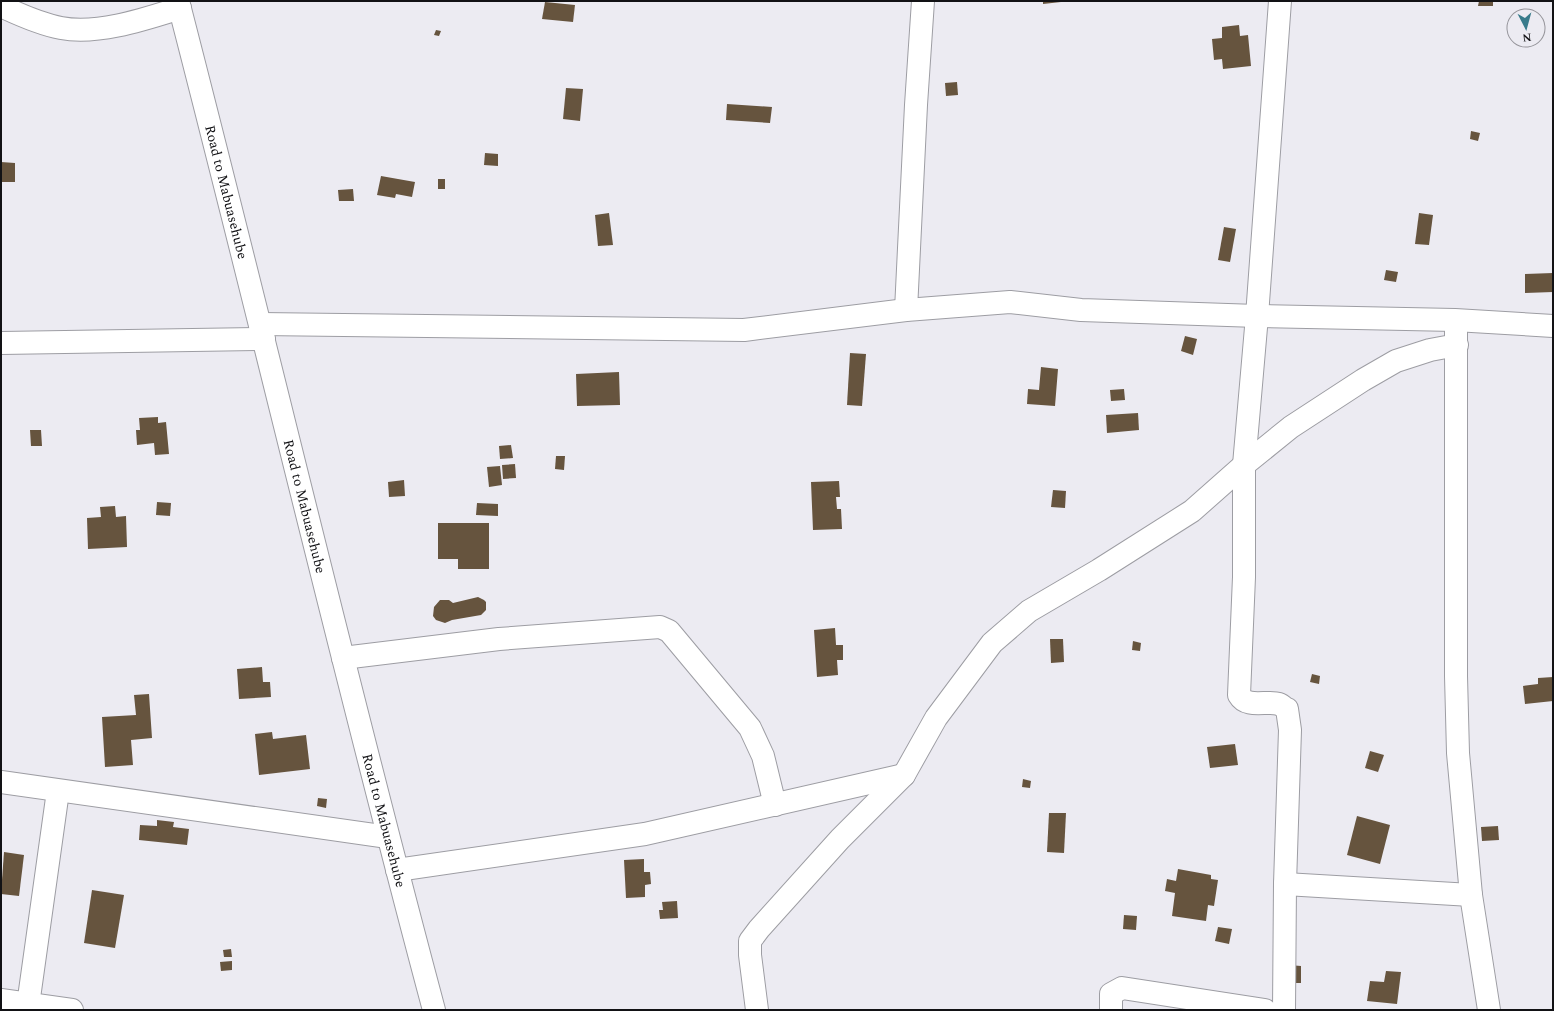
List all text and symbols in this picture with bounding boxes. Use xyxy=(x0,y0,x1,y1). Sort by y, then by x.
north arrow xyxy=(1506,8,1546,48)
text: N xyxy=(1522,29,1532,46)
street label: Road to Mabuasehube xyxy=(200,123,254,261)
street label: Road to Mabuasehube xyxy=(278,437,332,576)
street label: Road to Mabuasehube xyxy=(357,751,412,890)

